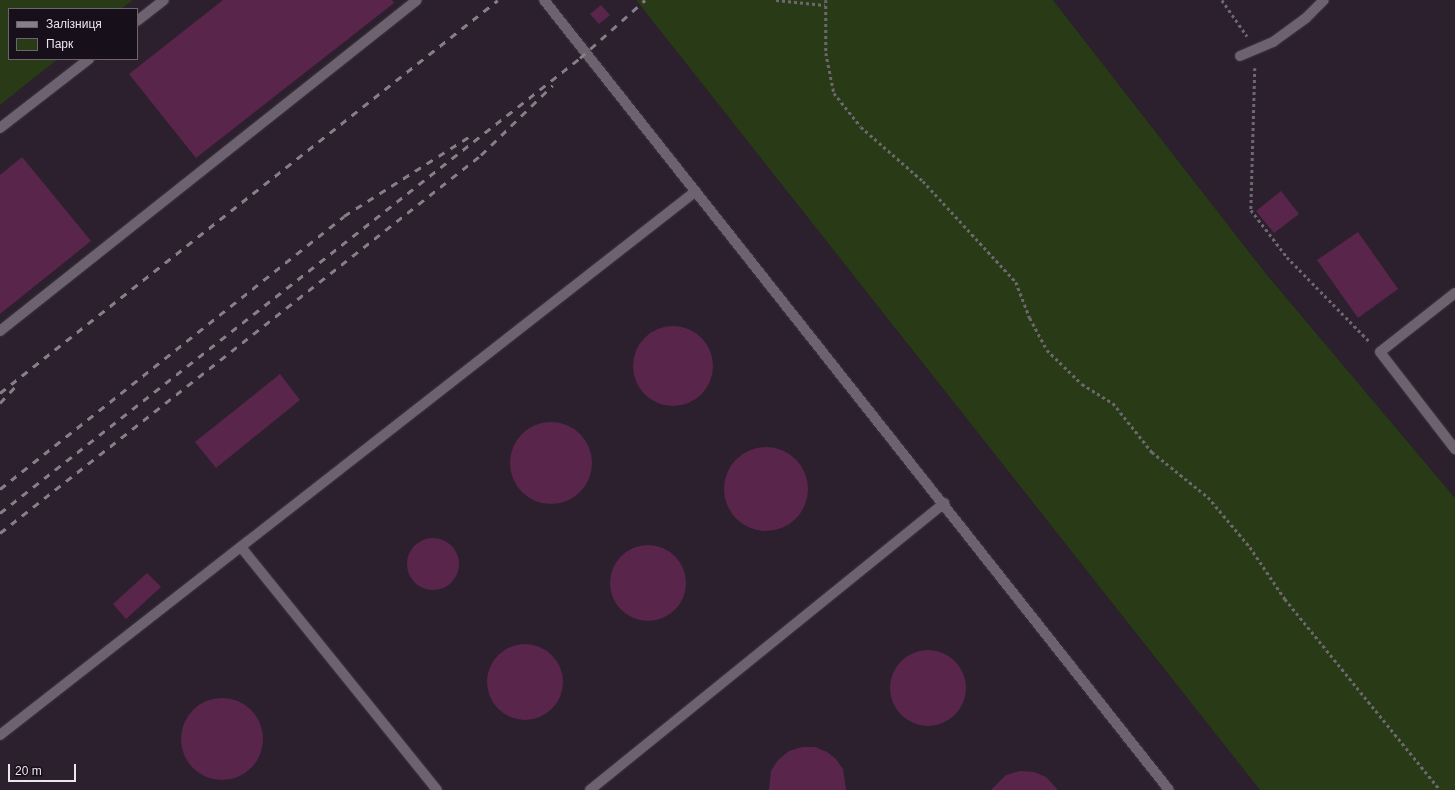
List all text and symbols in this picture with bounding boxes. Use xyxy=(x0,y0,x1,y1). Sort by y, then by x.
legend xyxy=(8,8,138,60)
text: Залізниця xyxy=(46,17,102,31)
text: Парк xyxy=(46,37,73,51)
scale bar xyxy=(10,756,78,782)
text: 20 m xyxy=(15,764,42,778)

